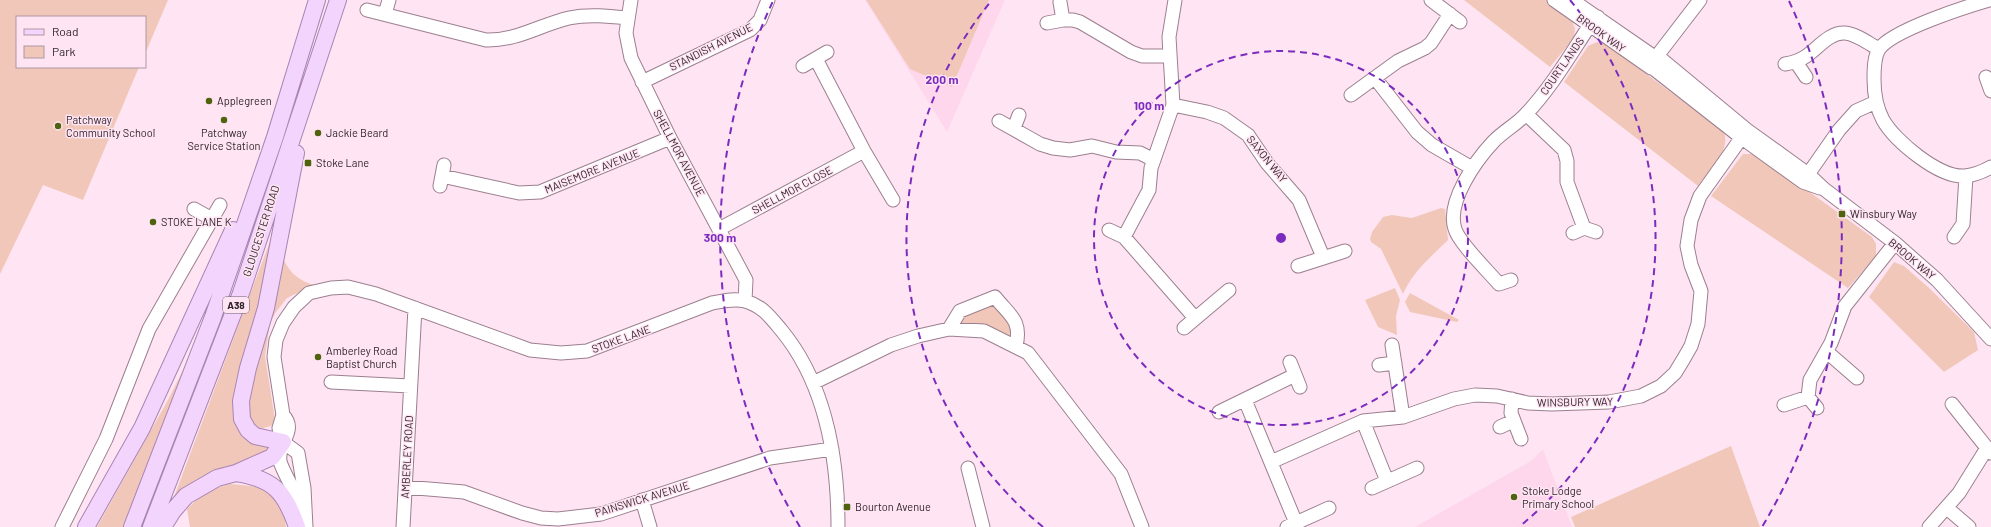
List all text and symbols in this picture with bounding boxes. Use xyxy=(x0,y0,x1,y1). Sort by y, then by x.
street label: BROOK WAY xyxy=(1574,11,1628,55)
legend xyxy=(16,16,146,68)
street label: STANDISH AVENUE xyxy=(667,20,755,73)
text: Road xyxy=(52,24,79,38)
street label: COURTLANDS xyxy=(1537,34,1586,97)
text: Park xyxy=(52,44,76,58)
text: 200 m xyxy=(926,72,958,86)
place label: Applegreen xyxy=(217,94,272,107)
marker: Applegreen xyxy=(204,96,214,106)
text: 100 m xyxy=(1134,98,1164,112)
street label: SHELLMOR AVENUE xyxy=(651,107,708,199)
place label: Patchway Community School xyxy=(66,113,155,139)
marker: Patchway Service Station xyxy=(219,115,229,125)
marker: Patchway Community School xyxy=(53,121,63,131)
place label: Patchway Service Station xyxy=(187,126,261,152)
place label: Jackie Beard xyxy=(326,126,388,139)
marker: Jackie Beard xyxy=(313,128,323,138)
street label: SAXON WAY xyxy=(1244,133,1290,185)
street label: MAISEMORE AVENUE xyxy=(542,145,641,196)
place label: Stoke Lane xyxy=(316,156,369,169)
marker: Stoke Lane xyxy=(303,158,313,168)
street label: SHELLMOR CLOSE xyxy=(749,163,835,216)
street label: GLOUCESTER ROAD xyxy=(240,183,281,278)
place label: Winsbury Way xyxy=(1850,207,1917,220)
marker: Winsbury Way xyxy=(1837,209,1847,219)
place label: STOKE LANE K xyxy=(161,215,232,228)
marker: STOKE LANE K xyxy=(148,217,158,227)
text: 300 m xyxy=(704,230,736,244)
centre of rings xyxy=(1274,231,1288,245)
street label: BROOK WAY xyxy=(1886,235,1938,282)
road number: A38 xyxy=(223,297,249,313)
street label: STOKE LANE xyxy=(590,322,652,355)
place label: Amberley Road Baptist Church xyxy=(326,344,397,370)
marker: Amberley Road Baptist Church xyxy=(313,352,323,362)
street label: WINSBURY WAY xyxy=(1537,394,1613,409)
street label: AMBERLEY ROAD xyxy=(398,415,415,499)
street label: PAINSWICK AVENUE xyxy=(593,478,691,519)
place label: Stoke Lodge Primary School xyxy=(1522,484,1594,510)
marker: Stoke Lodge Primary School xyxy=(1509,492,1519,502)
place label: Bourton Avenue xyxy=(855,500,931,513)
marker: Bourton Avenue xyxy=(842,502,852,512)

